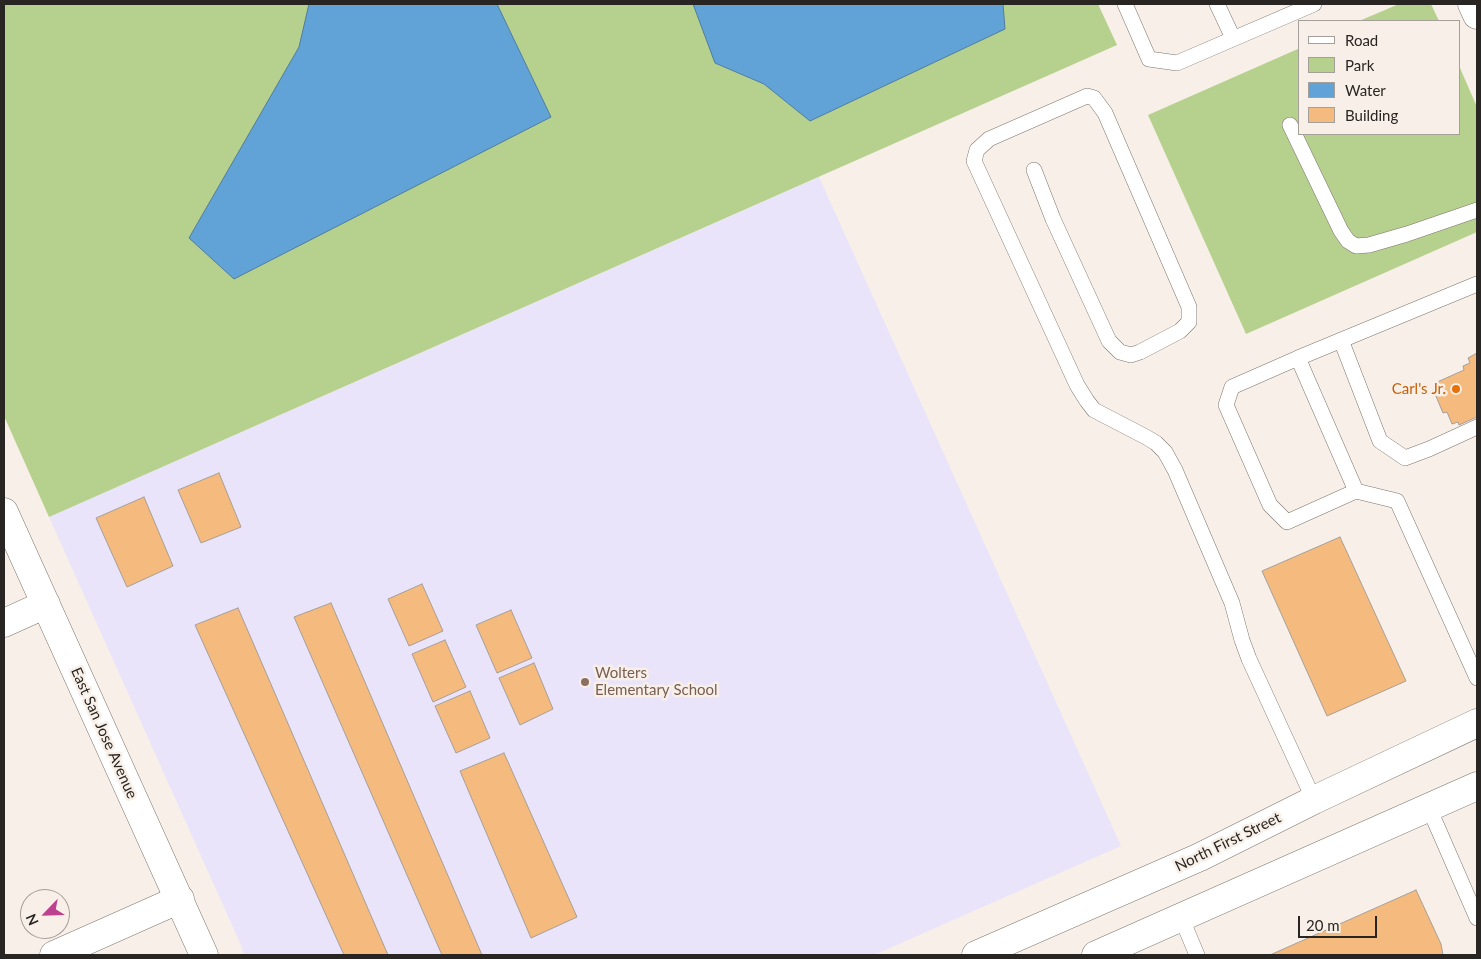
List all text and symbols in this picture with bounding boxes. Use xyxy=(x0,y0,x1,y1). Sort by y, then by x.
legend xyxy=(1298,20,1461,135)
text: Road xyxy=(1345,31,1378,49)
text: Park xyxy=(1345,56,1374,74)
text: Water xyxy=(1345,81,1386,99)
text: Building xyxy=(1345,106,1398,124)
place label: Carl's Jr. xyxy=(1392,380,1446,398)
marker: Carl's Jr. xyxy=(1450,383,1462,395)
place label: Wolters Elementary School xyxy=(595,664,718,699)
street label: East San Jose Avenue xyxy=(67,665,141,801)
marker: Wolters Elementary School xyxy=(579,676,591,688)
street label: North First Street xyxy=(1172,809,1284,875)
north arrow xyxy=(20,889,70,939)
scale bar xyxy=(1301,906,1380,938)
text: N xyxy=(22,912,42,928)
text: 20 m xyxy=(1306,916,1340,934)

